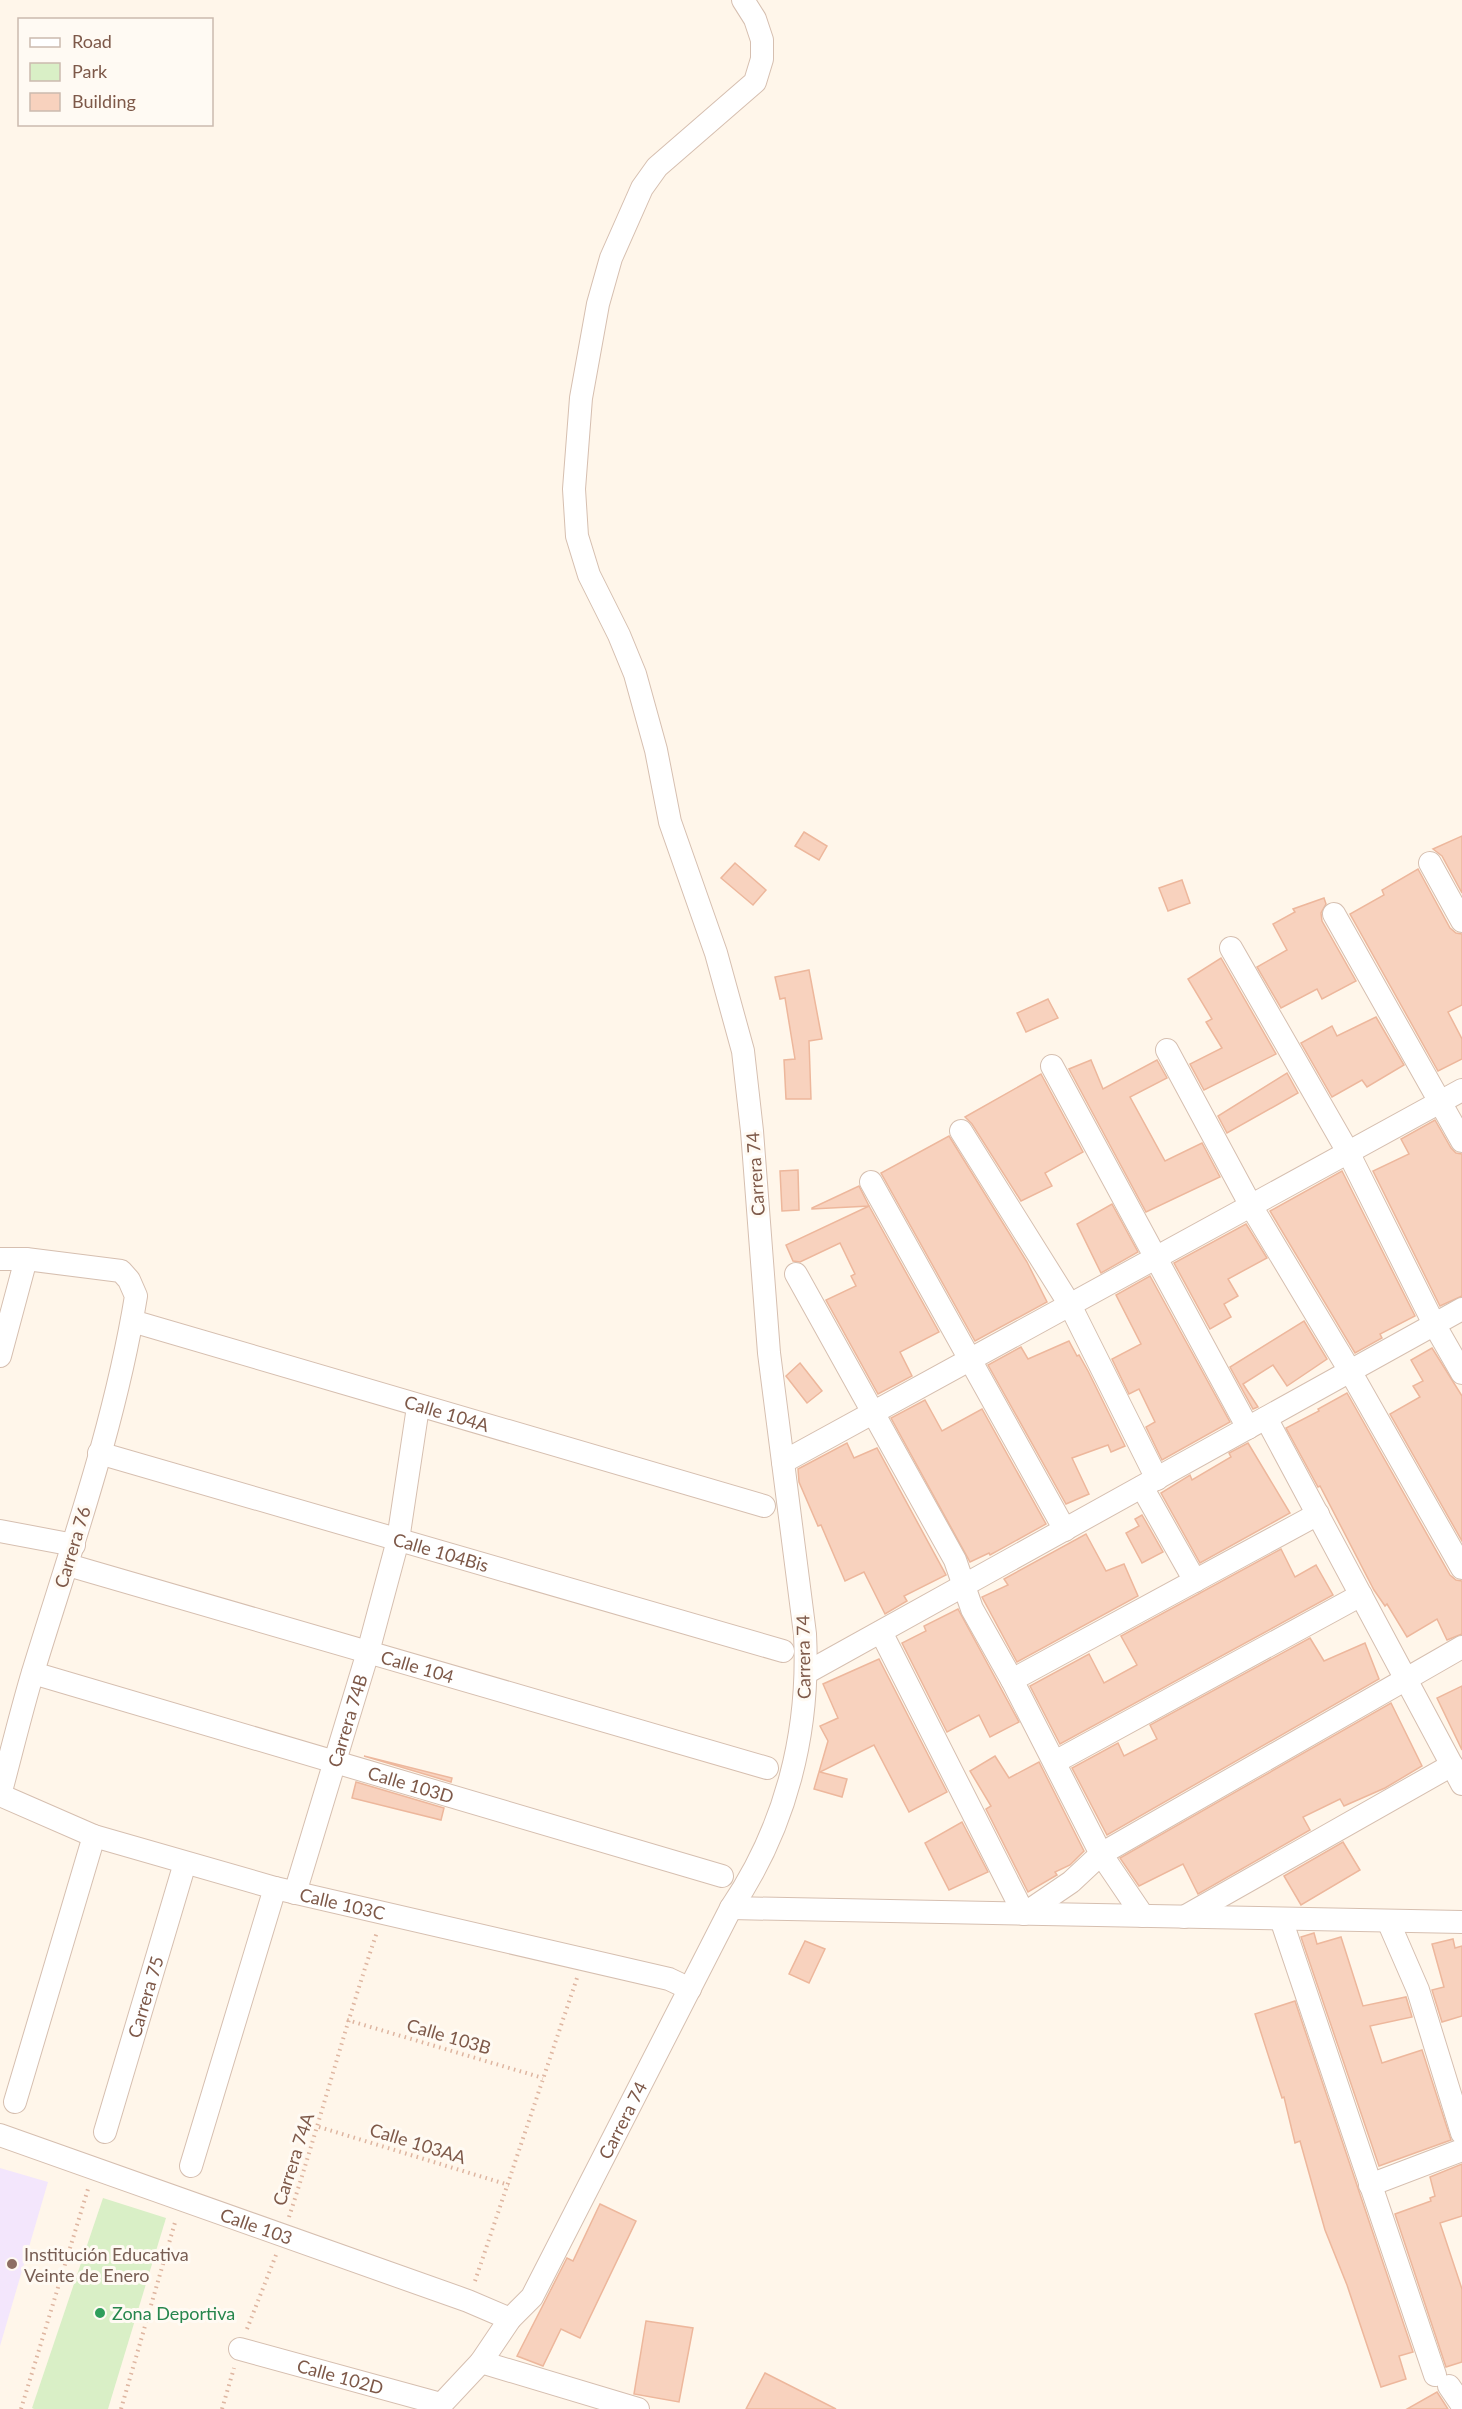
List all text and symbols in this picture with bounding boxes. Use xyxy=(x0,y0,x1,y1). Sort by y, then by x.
legend xyxy=(18,18,213,126)
text: Road xyxy=(72,30,112,52)
text: Park xyxy=(72,60,108,82)
text: Building xyxy=(72,90,136,112)
street label: Carrera 74 xyxy=(741,1131,769,1217)
street label: Calle 104A xyxy=(402,1390,492,1436)
street label: Carrera 76 xyxy=(49,1504,95,1590)
street label: Calle 104Bis xyxy=(391,1528,492,1576)
street label: Carrera 74 xyxy=(791,1615,815,1699)
street label: Calle 104 xyxy=(378,1645,457,1688)
street label: Carrera 74B xyxy=(323,1672,372,1770)
street label: Calle 103D xyxy=(365,1761,457,1807)
street label: Calle 103C xyxy=(297,1883,387,1924)
street label: Carrera 75 xyxy=(123,1953,168,2040)
street label: Calle 103B xyxy=(404,2013,494,2059)
street label: Carrera 74 xyxy=(594,2078,651,2163)
street label: Carrera 74A xyxy=(268,2109,319,2208)
street label: Calle 103AA xyxy=(367,2118,469,2168)
street label: Calle 103 xyxy=(217,2203,295,2249)
place label: Institución Educativa Veinte de Enero xyxy=(24,2243,189,2286)
marker: Institución Educativa Veinte de Enero xyxy=(5,2257,19,2271)
place label: Zona Deportiva xyxy=(112,2302,235,2324)
marker: Zona Deportiva xyxy=(93,2306,107,2320)
street label: Calle 102D xyxy=(295,2354,386,2399)

